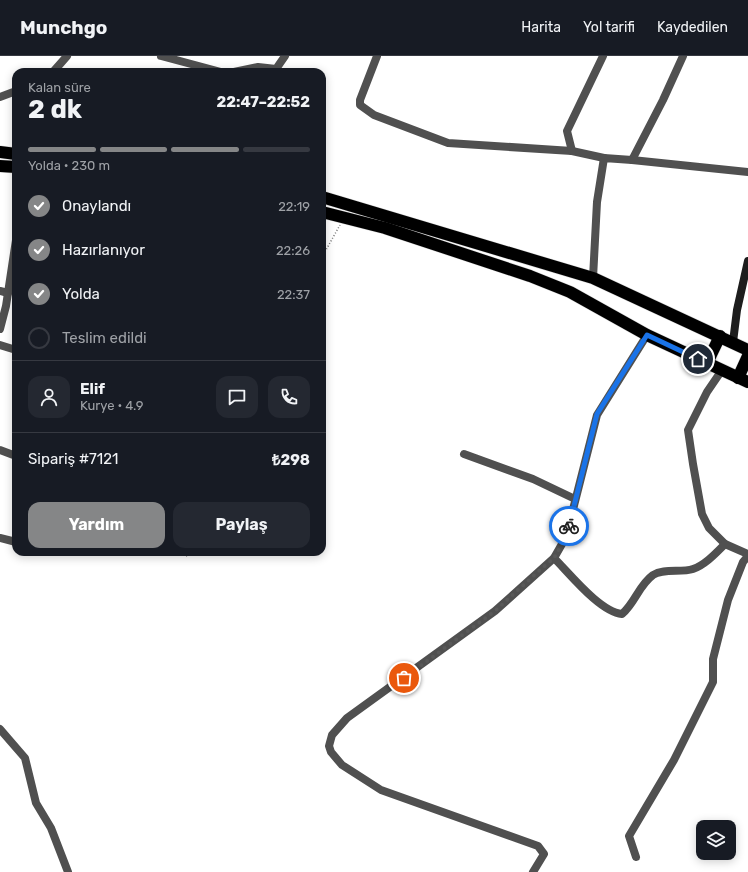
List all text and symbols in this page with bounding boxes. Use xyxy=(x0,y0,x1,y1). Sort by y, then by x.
text: Munchgo xyxy=(20,16,107,39)
text: Harita xyxy=(521,19,561,36)
text: Yol tarifi xyxy=(583,19,635,36)
text: Kaydedilen xyxy=(657,19,728,36)
text: Kalan süre xyxy=(28,80,91,95)
text: 22:47–22:52 xyxy=(217,93,310,111)
text: 2 dk xyxy=(28,94,82,125)
text: Yolda · 230 m xyxy=(28,158,110,173)
icon: check xyxy=(28,195,50,217)
text: Onaylandı xyxy=(62,197,131,215)
text: 22:19 xyxy=(278,199,310,214)
icon: check xyxy=(28,239,50,261)
text: Hazırlanıyor xyxy=(62,241,145,259)
text: 22:26 xyxy=(276,243,310,258)
icon: check xyxy=(28,283,50,305)
text: Yolda xyxy=(62,285,100,303)
text: 22:37 xyxy=(277,287,310,302)
text: Teslim edildi xyxy=(62,329,147,347)
pin xyxy=(681,342,715,376)
icon: home xyxy=(687,348,709,370)
button: person xyxy=(28,376,70,418)
button: chat xyxy=(216,376,258,418)
button: phone xyxy=(268,376,310,418)
text: Elif xyxy=(80,380,105,398)
text: Kurye · 4.9 xyxy=(80,398,143,413)
text: Sipariş #7121 xyxy=(28,450,118,468)
text: ₺298 xyxy=(272,451,310,469)
button: Yardım xyxy=(28,502,165,548)
button: Paylaş xyxy=(173,502,310,548)
courier xyxy=(549,506,589,546)
icon: bike xyxy=(558,515,580,537)
pin xyxy=(387,661,421,695)
icon: bag xyxy=(393,667,415,689)
map controls xyxy=(696,820,736,860)
button: layers xyxy=(696,820,736,860)

